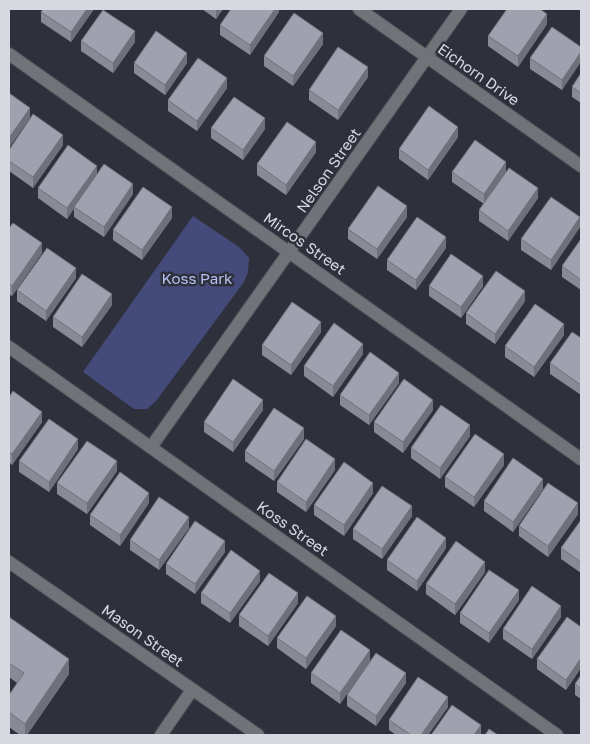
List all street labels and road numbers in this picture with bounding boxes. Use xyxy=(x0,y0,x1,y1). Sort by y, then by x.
street label: Eichorn Drive xyxy=(435,39,524,109)
street label: Nelson Street xyxy=(292,124,364,216)
street label: Mircos Street xyxy=(261,208,349,278)
street label: Koss Street xyxy=(254,497,332,559)
street label: Mason Street xyxy=(99,600,187,670)

